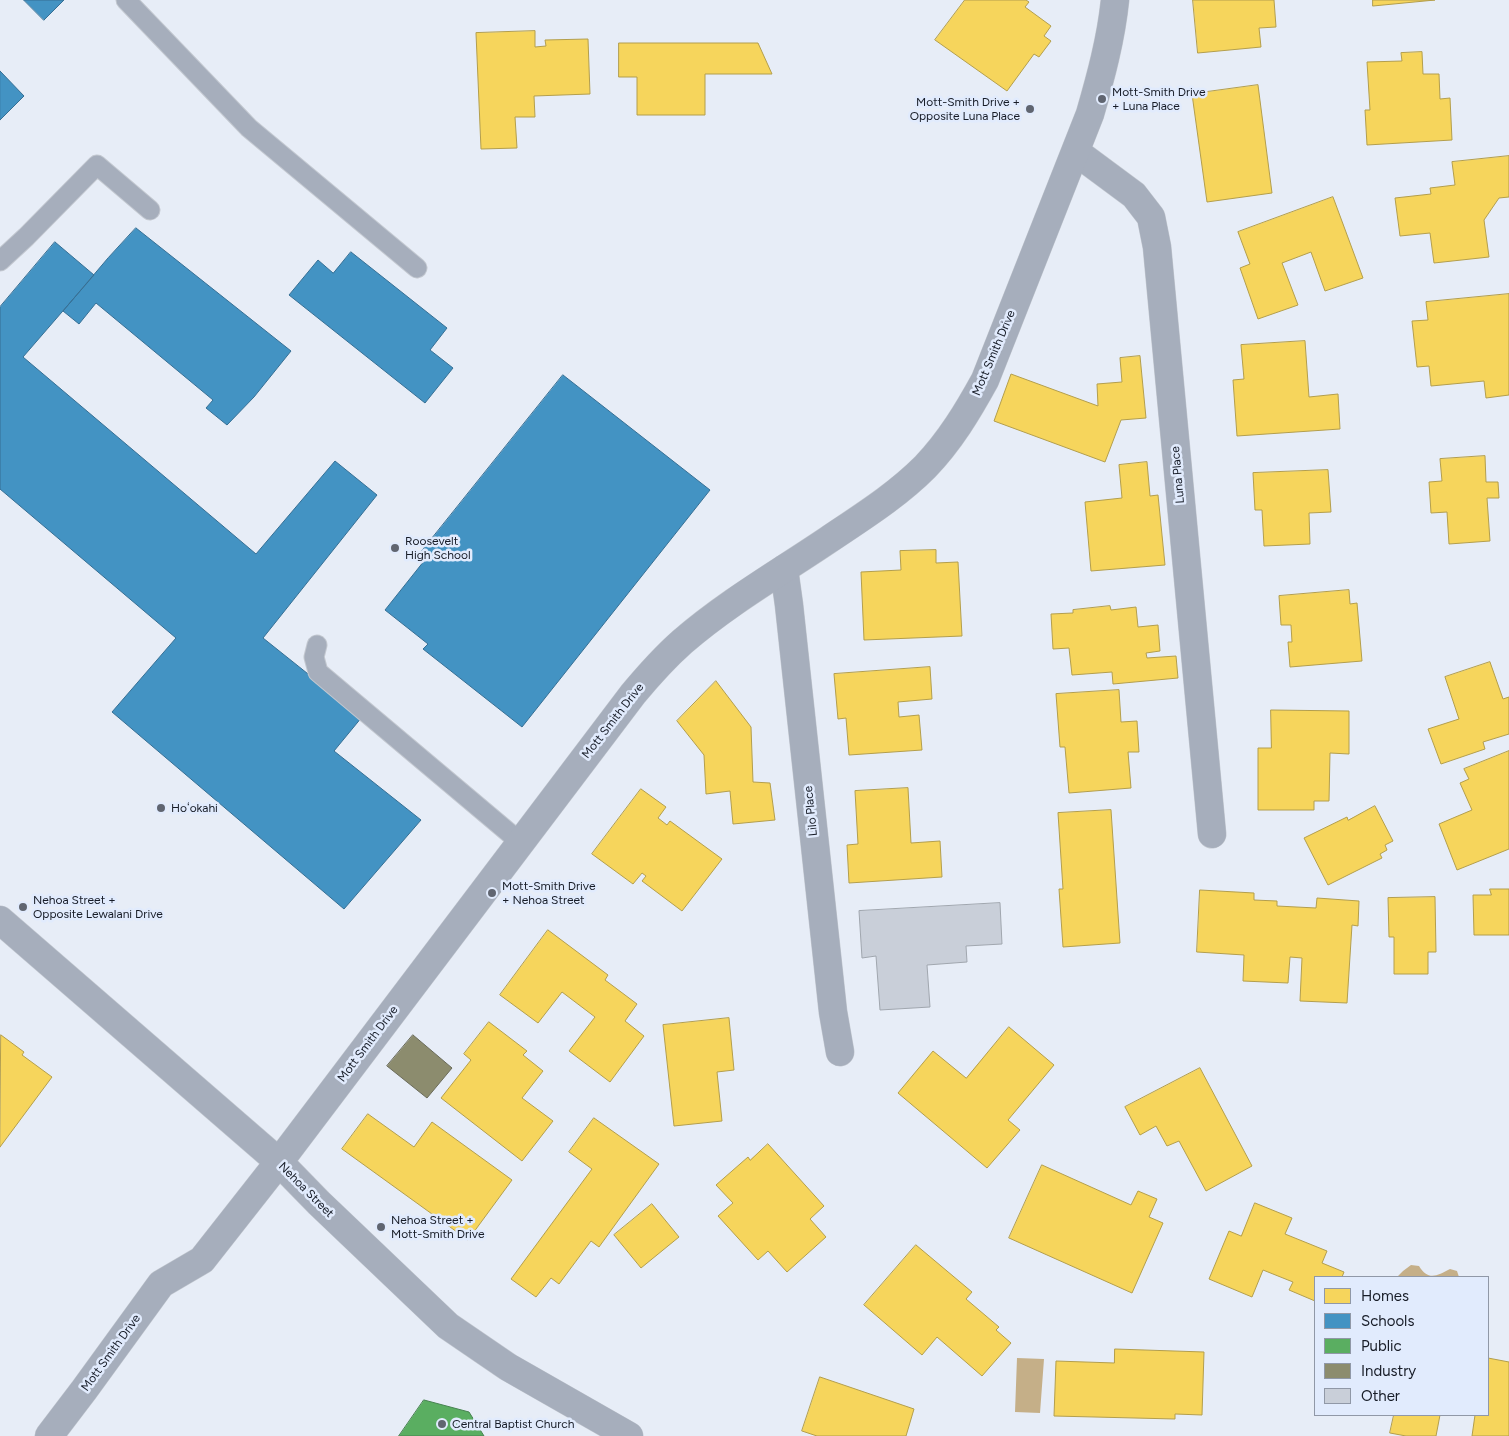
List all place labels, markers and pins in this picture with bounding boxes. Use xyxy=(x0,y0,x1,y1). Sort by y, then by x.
place label: Mott-Smith Drive + Luna Place xyxy=(1112,85,1205,113)
marker: Mott-Smith Drive + Luna Place xyxy=(1096,93,1108,105)
place label: Mott-Smith Drive + Opposite Luna Place xyxy=(910,95,1020,123)
marker: Mott-Smith Drive + Opposite Luna Place xyxy=(1024,103,1036,115)
place label: Roosevelt High School xyxy=(405,534,471,562)
marker: Roosevelt High School xyxy=(389,542,401,554)
place label: Hoʻokahi xyxy=(171,801,218,815)
marker: Hoʻokahi xyxy=(155,802,167,814)
place label: Mott-Smith Drive + Nehoa Street xyxy=(502,879,595,907)
marker: Mott-Smith Drive + Nehoa Street xyxy=(486,887,498,899)
place label: Nehoa Street + Opposite Lewalani Drive xyxy=(33,893,163,921)
marker: Nehoa Street + Opposite Lewalani Drive xyxy=(17,901,29,913)
place label: Nehoa Street + Mott-Smith Drive xyxy=(391,1213,484,1241)
marker: Nehoa Street + Mott-Smith Drive xyxy=(375,1221,387,1233)
place label: Central Baptist Church xyxy=(452,1417,574,1431)
marker: Central Baptist Church xyxy=(436,1418,448,1430)

